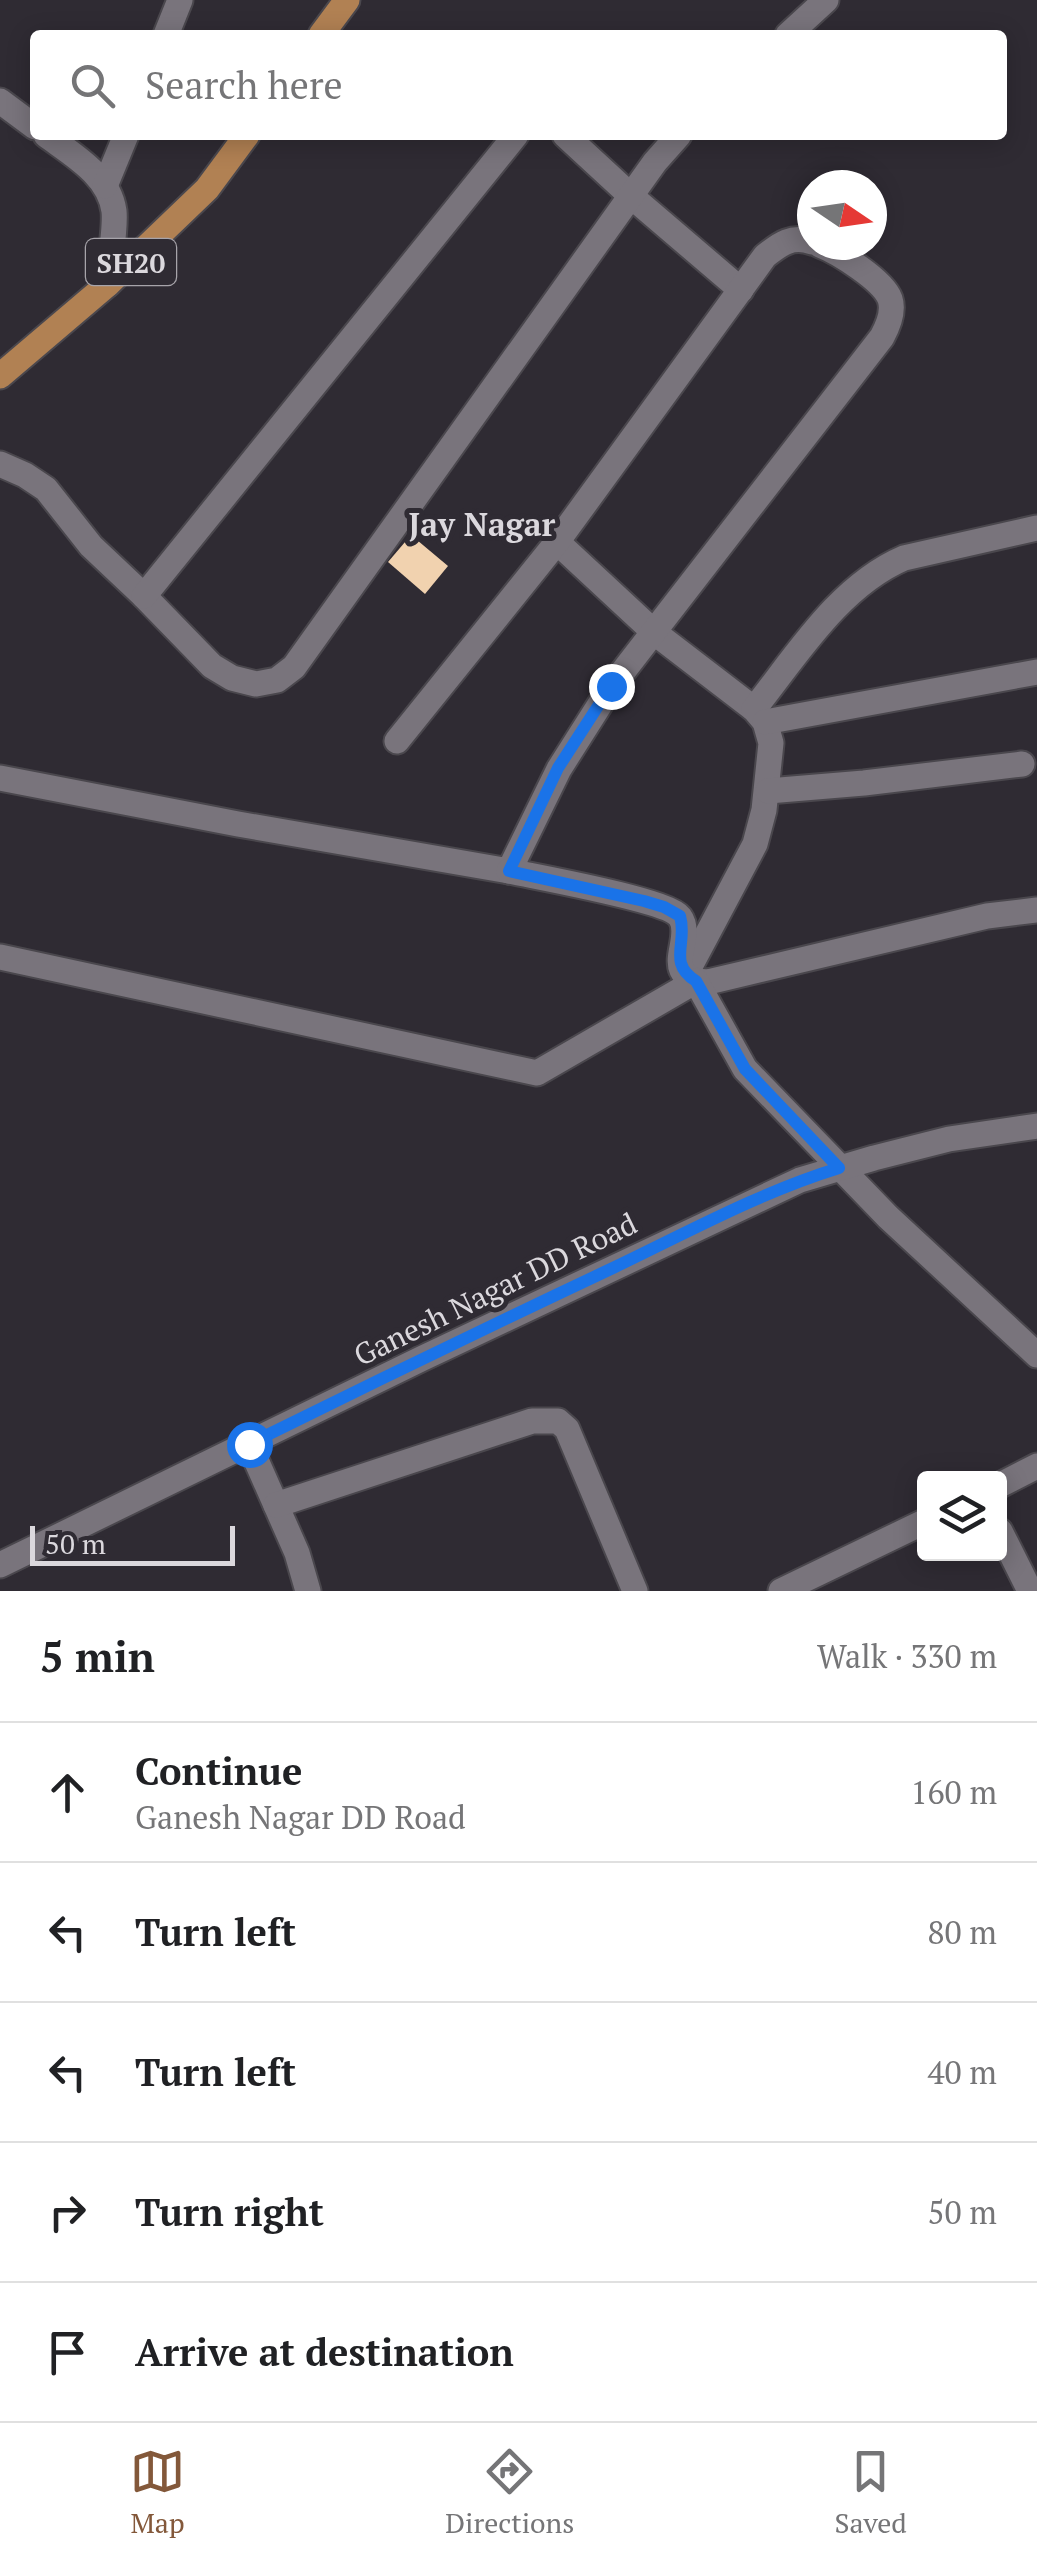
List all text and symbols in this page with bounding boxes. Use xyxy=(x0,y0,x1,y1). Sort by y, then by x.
search box xyxy=(30,30,1007,140)
icon: search xyxy=(65,58,120,113)
text: Search here xyxy=(145,60,343,110)
north arrow xyxy=(797,170,887,260)
road number: SH20 xyxy=(86,239,176,285)
district label: Jay Nagar xyxy=(409,503,556,545)
route end xyxy=(589,664,635,710)
street label: Ganesh Nagar DD Road xyxy=(347,1203,643,1375)
route start xyxy=(227,1422,273,1468)
map controls xyxy=(917,1471,1007,1561)
button: layers xyxy=(917,1471,1007,1561)
scale bar xyxy=(30,1521,235,1566)
text: 50 m xyxy=(45,1525,106,1562)
text: 5 min xyxy=(40,1628,155,1684)
text: Walk · 330 m xyxy=(817,1635,997,1677)
text: Continue xyxy=(135,1746,302,1796)
icon: ahead xyxy=(40,1765,95,1820)
text: 160 m xyxy=(910,1771,997,1813)
text: Ganesh Nagar DD Road xyxy=(135,1796,466,1838)
icon: left xyxy=(40,1905,95,1960)
text: Turn left xyxy=(135,1907,296,1957)
text: 80 m xyxy=(927,1911,997,1953)
icon: left xyxy=(40,2045,95,2100)
text: Turn left xyxy=(135,2047,296,2097)
text: 40 m xyxy=(927,2051,997,2093)
icon: right xyxy=(40,2185,95,2240)
text: Turn right xyxy=(135,2187,324,2237)
text: 50 m xyxy=(927,2191,997,2233)
icon: arrive xyxy=(40,2325,95,2380)
text: Arrive at destination xyxy=(135,2327,514,2377)
tab: Map xyxy=(130,2444,185,2541)
tab: Directions xyxy=(445,2444,574,2541)
tab: Saved xyxy=(834,2444,907,2541)

